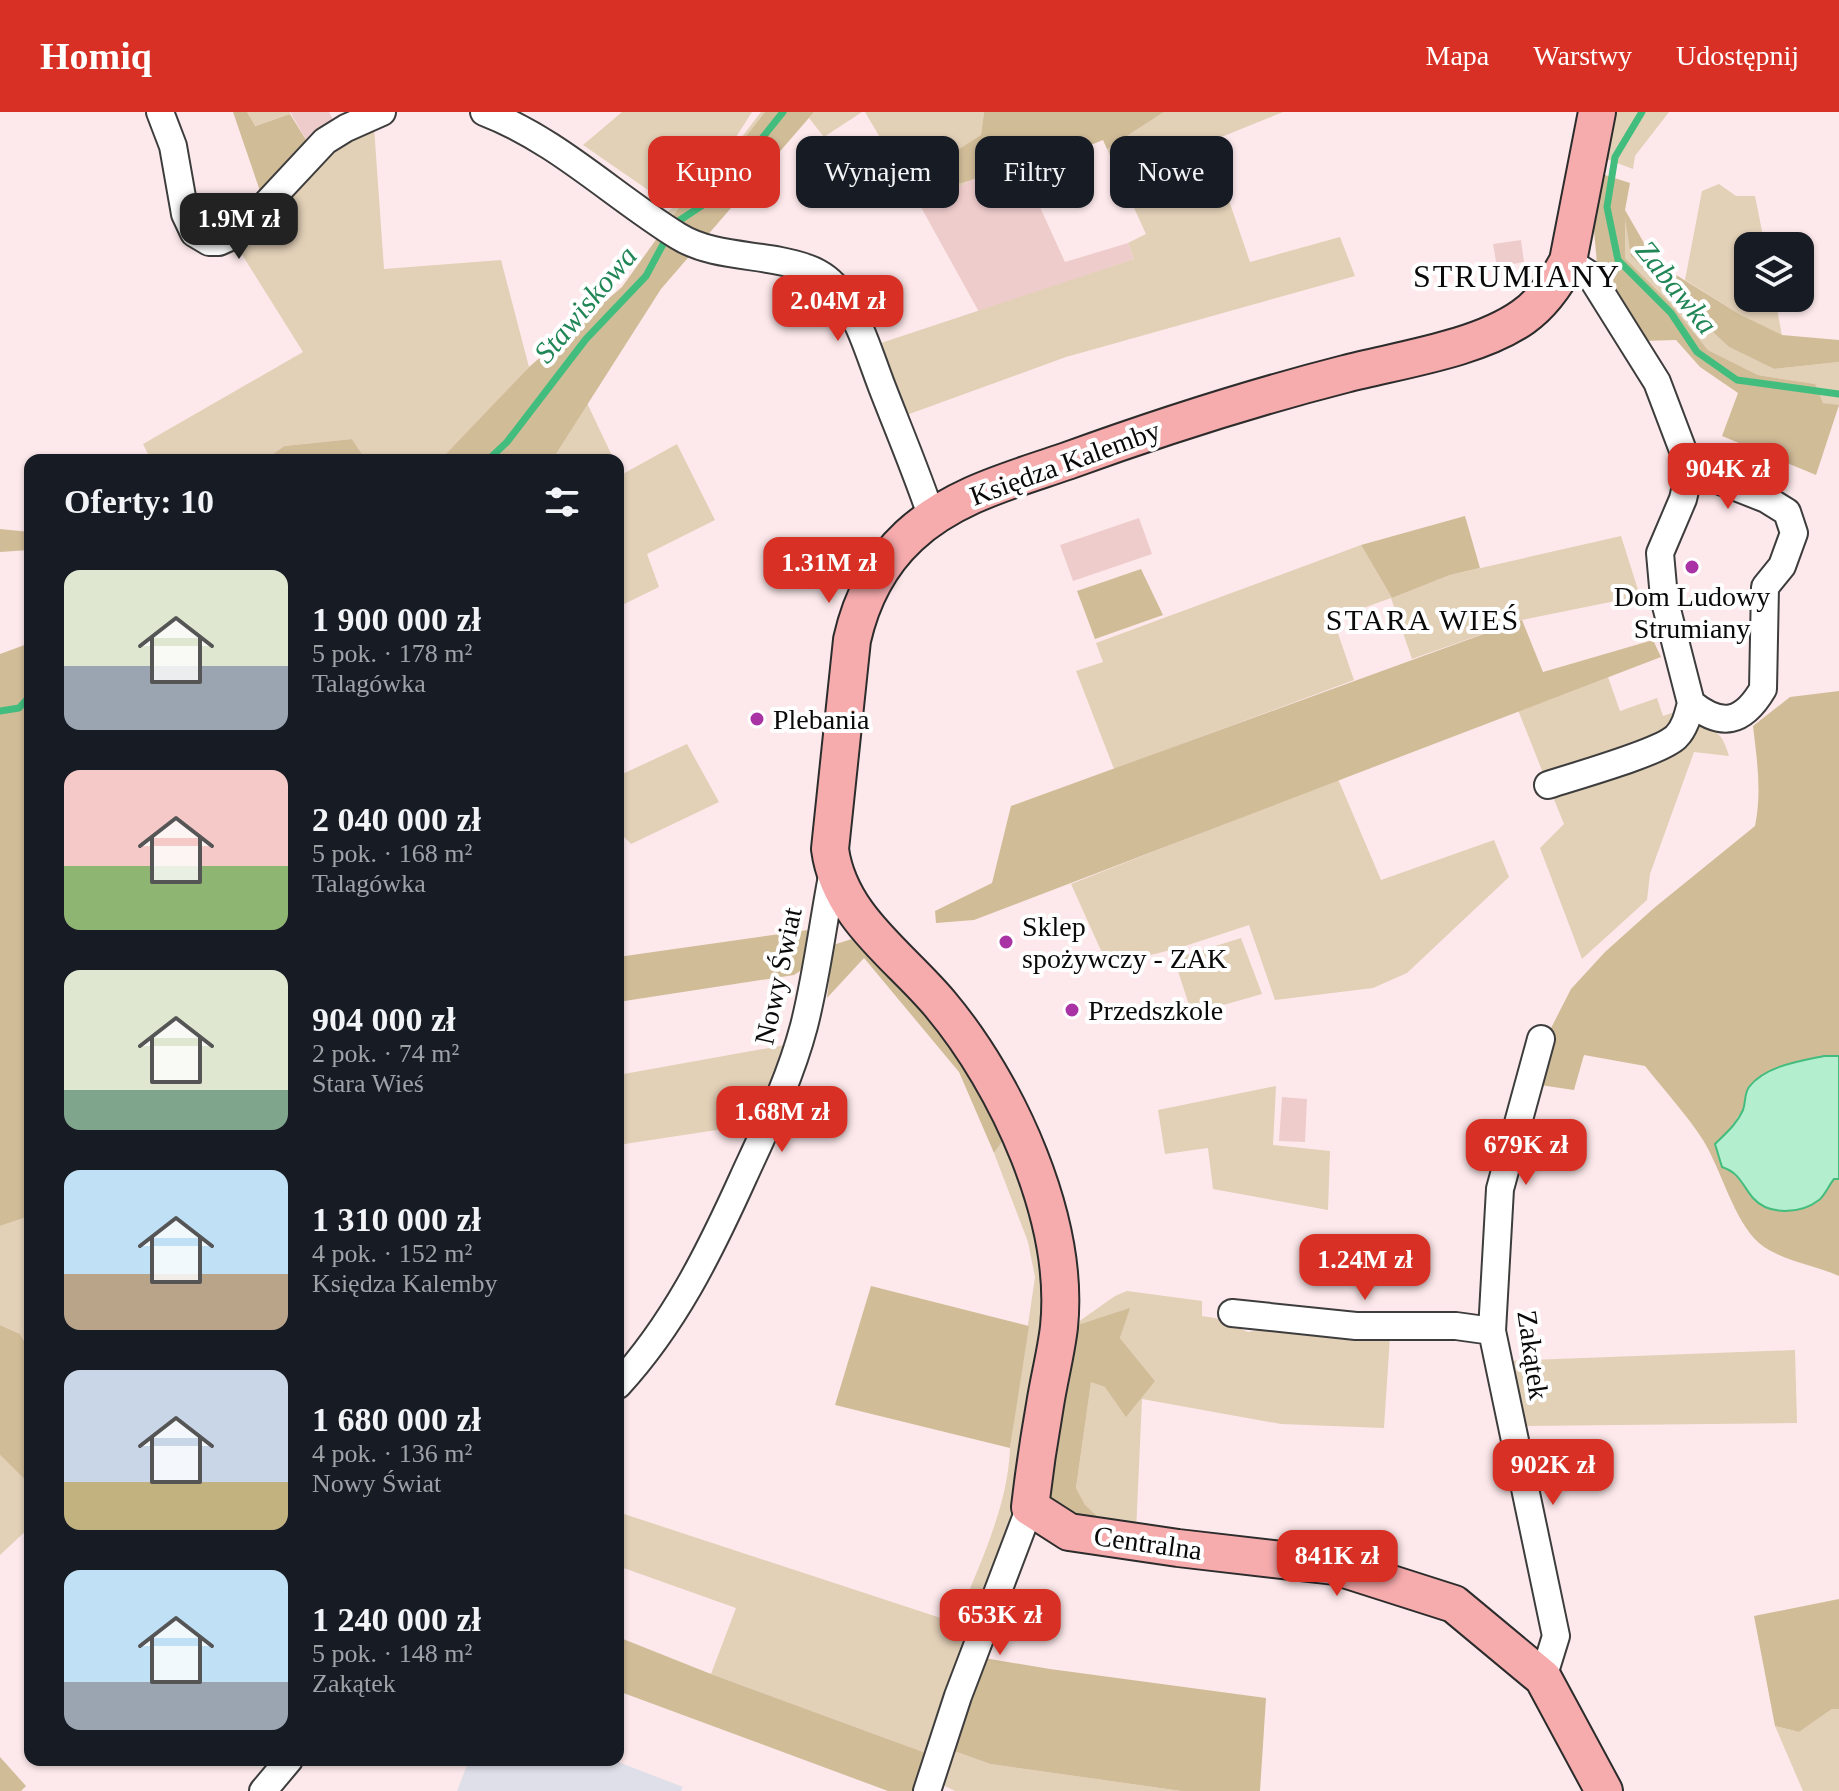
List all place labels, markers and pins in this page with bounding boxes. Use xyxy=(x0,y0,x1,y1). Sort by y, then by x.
pin: 1.9M zł xyxy=(165,193,313,261)
pin: 2.04M zł xyxy=(755,275,921,343)
pin: 904K zł xyxy=(1654,443,1802,511)
pin: 1.31M zł xyxy=(746,537,912,605)
marker: Dom Ludowy Strumiany xyxy=(1683,558,1701,576)
place label: Dom Ludowy Strumiany xyxy=(1614,581,1770,644)
place label: Plebania xyxy=(773,704,870,735)
marker: Plebania xyxy=(748,710,766,728)
place label: Sklep spożywczy - ZAK xyxy=(1022,911,1227,974)
marker: Sklep spożywczy - ZAK xyxy=(997,933,1015,951)
place label: Przedszkole xyxy=(1088,995,1223,1026)
marker: Przedszkole xyxy=(1063,1001,1081,1019)
pin: 1.68M zł xyxy=(699,1086,865,1154)
pin: 679K zł xyxy=(1452,1119,1600,1187)
pin: 1.24M zł xyxy=(1282,1234,1448,1302)
pin: 902K zł xyxy=(1479,1439,1627,1507)
pin: 841K zł xyxy=(1263,1530,1411,1598)
pin: 653K zł xyxy=(926,1589,1074,1657)

